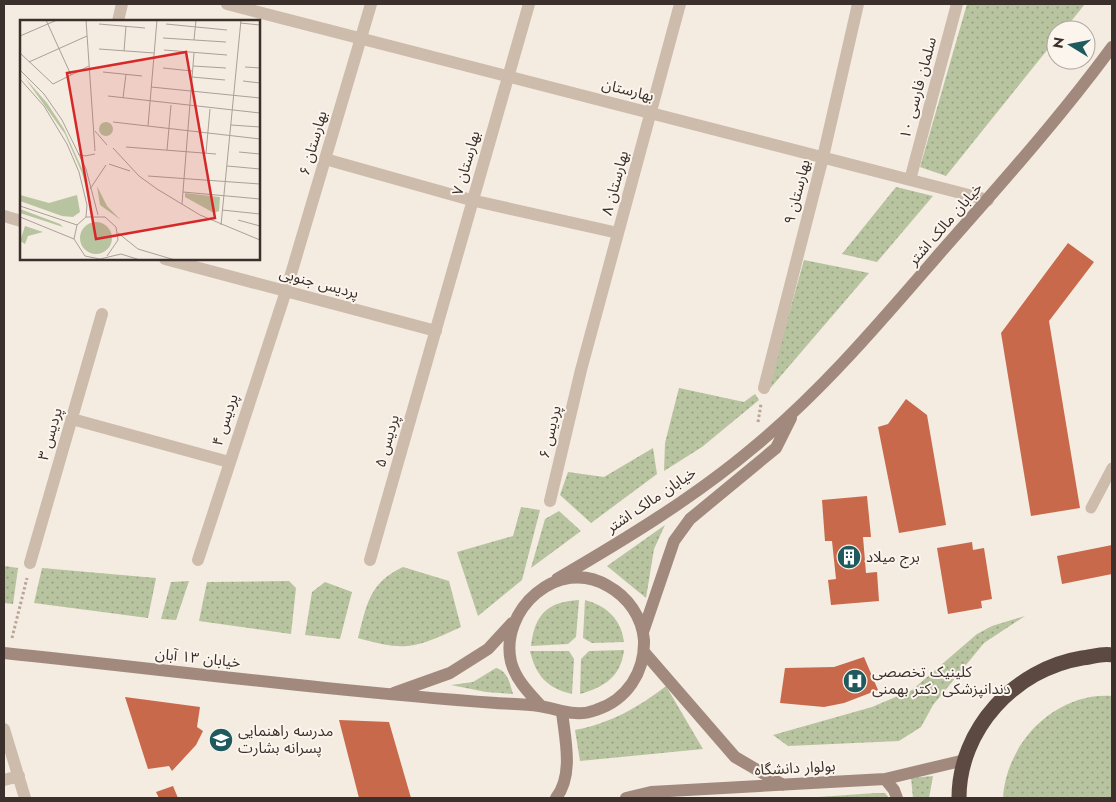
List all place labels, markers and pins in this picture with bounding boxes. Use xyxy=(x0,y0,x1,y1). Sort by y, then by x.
building icon: برج میلاد xyxy=(836,544,862,570)
place label: برج میلاد xyxy=(866,546,920,569)
place label: کلینیک تخصصی دندانپزشکی دکتر بهمنی xyxy=(872,661,1011,700)
hospital icon: کلینیک تخصصی دندانپزشکی دکتر بهمنی xyxy=(842,668,868,694)
place label: مدرسه راهنمایی پسرانه بشارت xyxy=(238,720,333,759)
school or university icon: مدرسه راهنمایی پسرانه بشارت xyxy=(208,727,234,753)

